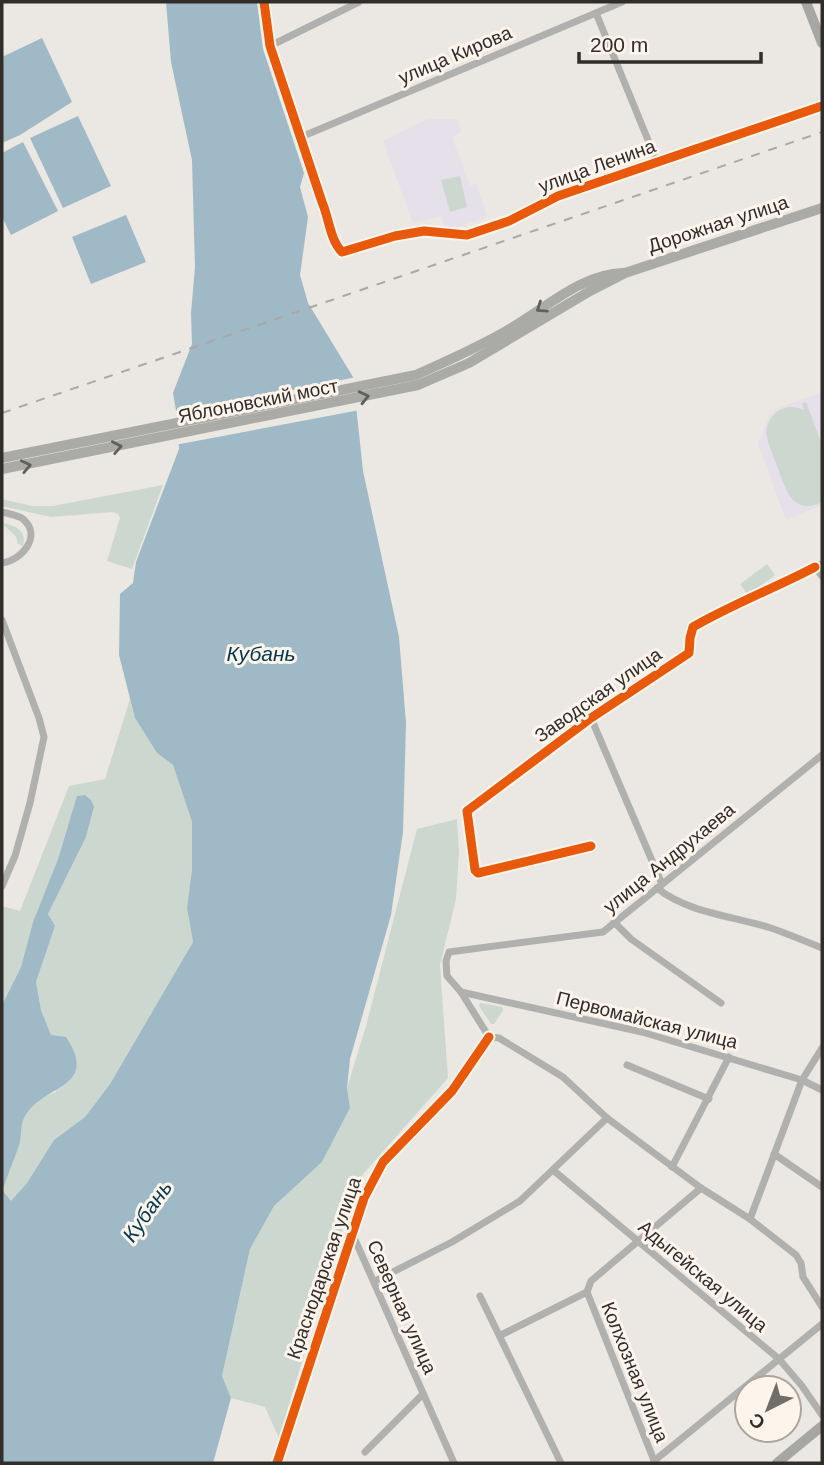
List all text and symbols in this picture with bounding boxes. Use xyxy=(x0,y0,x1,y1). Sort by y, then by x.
scale bar xyxy=(579,21,761,65)
street label: улица Кирова xyxy=(395,22,515,88)
text: 200 m xyxy=(590,33,648,56)
street label: улица Ленина xyxy=(536,135,659,197)
street label: Дорожная улица xyxy=(645,191,791,257)
one-way arrow xyxy=(536,300,549,312)
street label: Яблоновский мост xyxy=(176,375,340,427)
one-way arrow xyxy=(358,391,370,406)
one-way arrow xyxy=(111,441,123,456)
one-way arrow xyxy=(20,459,32,474)
water label: Кубань xyxy=(226,642,296,665)
street label: Заводская улица xyxy=(531,643,666,747)
street label: улица Андрухаева xyxy=(599,798,739,917)
street label: Первомайская улица xyxy=(554,987,740,1053)
street label: Краснодарская улица xyxy=(283,1174,365,1362)
water label: Кубань xyxy=(118,1176,176,1246)
street label: Адыгейская улица xyxy=(634,1216,772,1336)
street label: Северная улица xyxy=(363,1237,441,1378)
street label: Колхозная улица xyxy=(597,1299,673,1446)
north arrow xyxy=(733,1374,803,1444)
text: С xyxy=(745,1409,769,1434)

